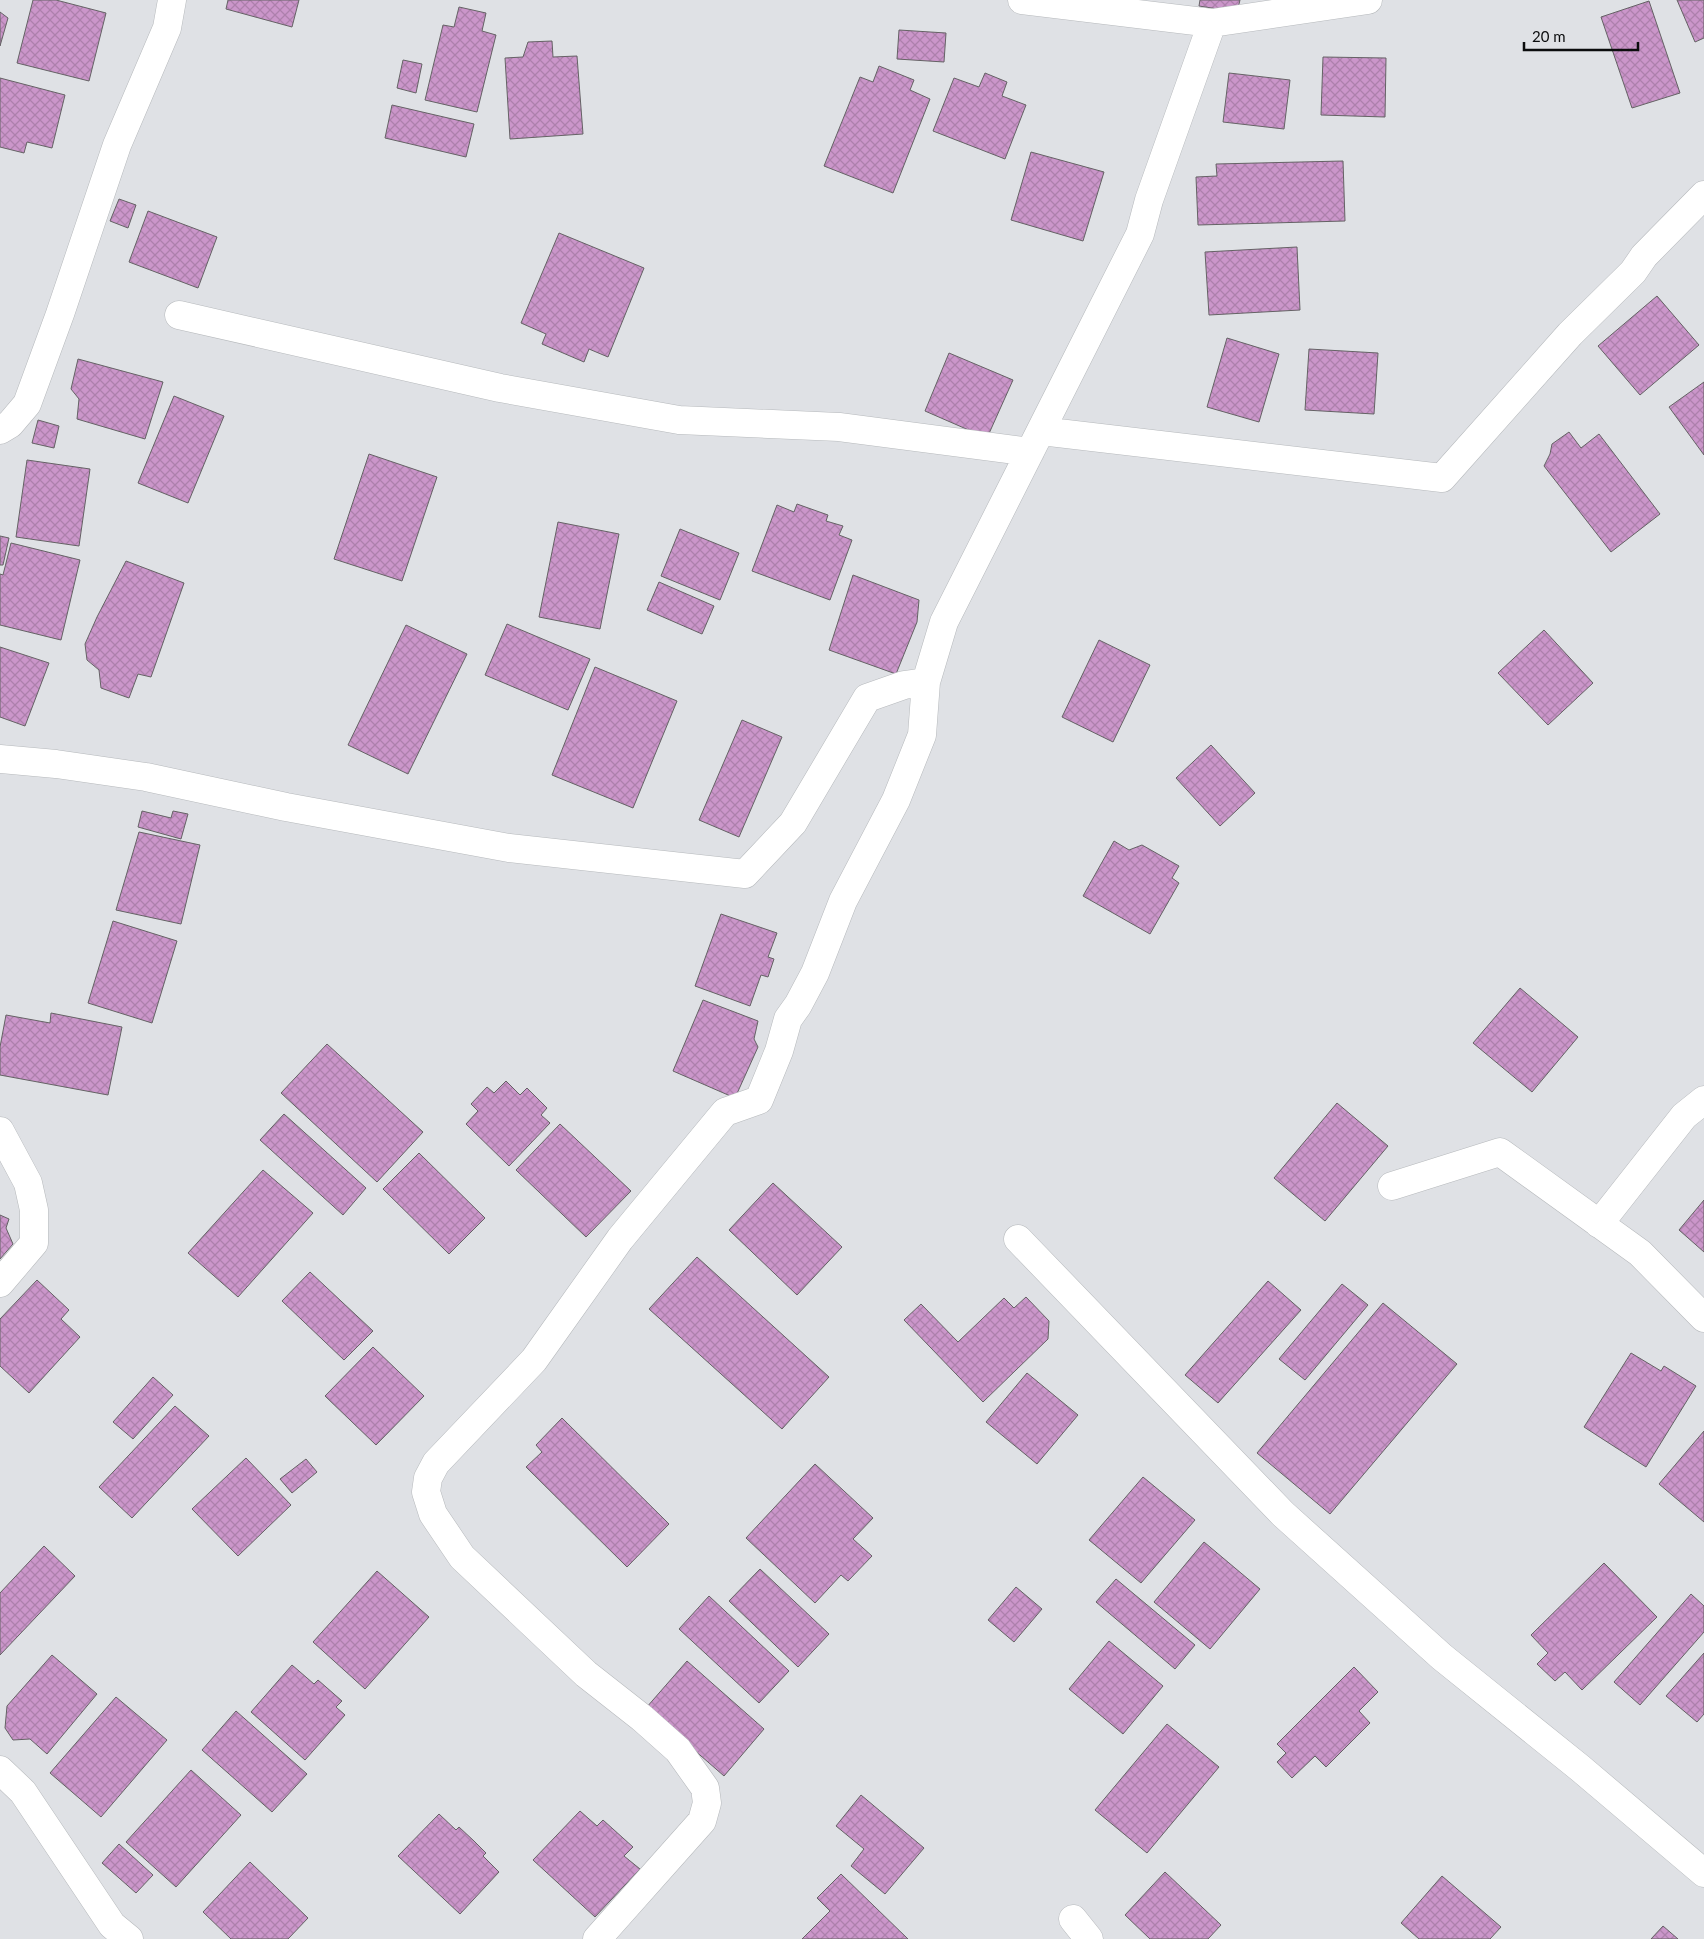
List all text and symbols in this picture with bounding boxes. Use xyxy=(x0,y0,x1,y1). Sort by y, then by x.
scale bar xyxy=(1524,20,1638,52)
text: 20 m xyxy=(1532,27,1566,45)

